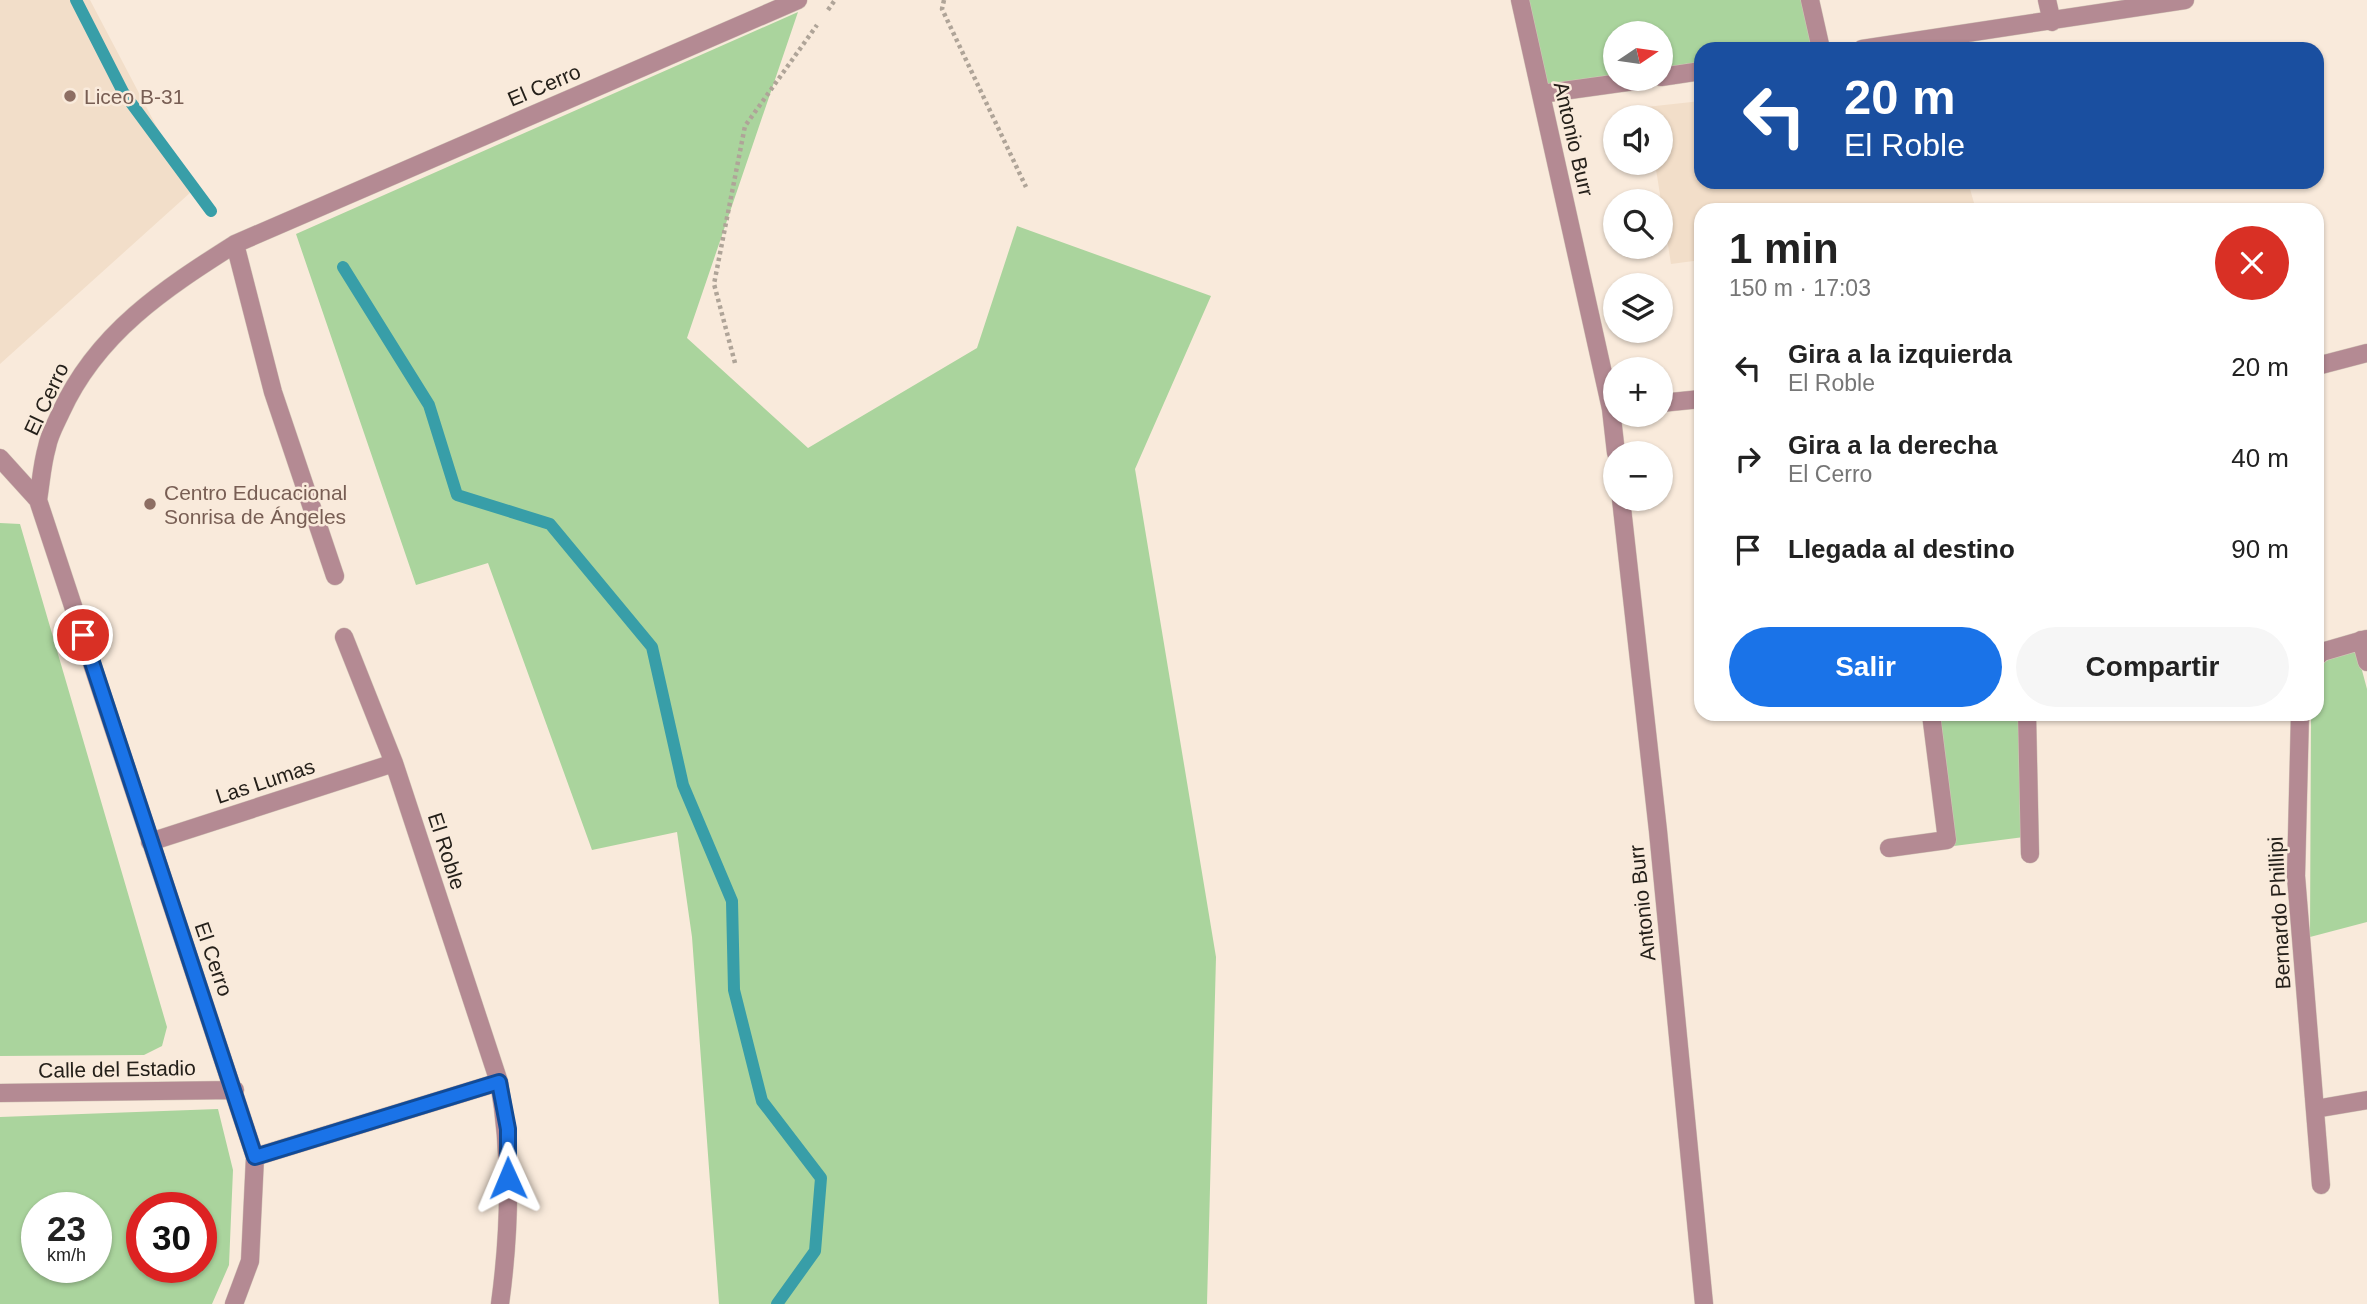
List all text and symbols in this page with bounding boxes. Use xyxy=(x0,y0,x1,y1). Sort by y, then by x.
north arrow xyxy=(1603,21,1673,91)
map controls xyxy=(1603,21,1673,511)
street label: El Cerro xyxy=(504,59,584,111)
icon: left xyxy=(1729,70,1820,161)
text: 20 m xyxy=(1844,70,1956,124)
street label: Antonio Burr xyxy=(1550,80,1598,198)
place label: Liceo B-31 xyxy=(84,85,184,108)
marker: Liceo B-31 xyxy=(62,88,78,104)
button: sound xyxy=(1603,105,1673,175)
text: El Roble xyxy=(1844,127,1965,163)
button: search xyxy=(1603,189,1673,259)
text: 1 min xyxy=(1729,225,1839,272)
button: close xyxy=(2215,226,2289,300)
button: layers xyxy=(1603,273,1673,343)
text: 150 m · 17:03 xyxy=(1729,275,1871,301)
text: Gira a la izquierda xyxy=(1788,339,2012,369)
icon: left xyxy=(1729,349,1767,387)
text: 20 m xyxy=(2231,352,2289,382)
button: + xyxy=(1603,357,1673,427)
street label: El Cerro xyxy=(19,359,73,439)
text: El Roble xyxy=(1788,370,1875,396)
text: Gira a la derecha xyxy=(1788,430,1998,460)
icon: right xyxy=(1729,440,1767,478)
button: − xyxy=(1603,441,1673,511)
text: 40 m xyxy=(2231,443,2289,473)
text: El Cerro xyxy=(1788,461,1872,487)
place label: Centro Educacional Sonrisa de Ángeles xyxy=(164,481,347,528)
marker: Centro Educacional Sonrisa de Ángeles xyxy=(142,496,158,512)
icon: arrive xyxy=(1729,531,1767,569)
text: Llegada al destino xyxy=(1788,534,2015,564)
text: 90 m xyxy=(2231,534,2289,564)
pin xyxy=(53,605,113,665)
icon: arrive xyxy=(64,616,102,654)
button: Salir xyxy=(1729,627,2002,707)
button: Compartir xyxy=(2016,627,2289,707)
street label: Las Lumas xyxy=(213,754,317,808)
street label: El Roble xyxy=(424,810,470,892)
street label: Bernardo Phillipi xyxy=(2264,836,2294,990)
street label: Antonio Burr xyxy=(1624,844,1660,962)
street label: El Cerro xyxy=(191,919,237,999)
street label: Calle del Estadio xyxy=(38,1056,196,1082)
position arrow xyxy=(471,1141,545,1215)
speed limit sign: 30 xyxy=(126,1192,217,1283)
text: 23 xyxy=(47,1209,86,1248)
text: km/h xyxy=(47,1245,86,1265)

